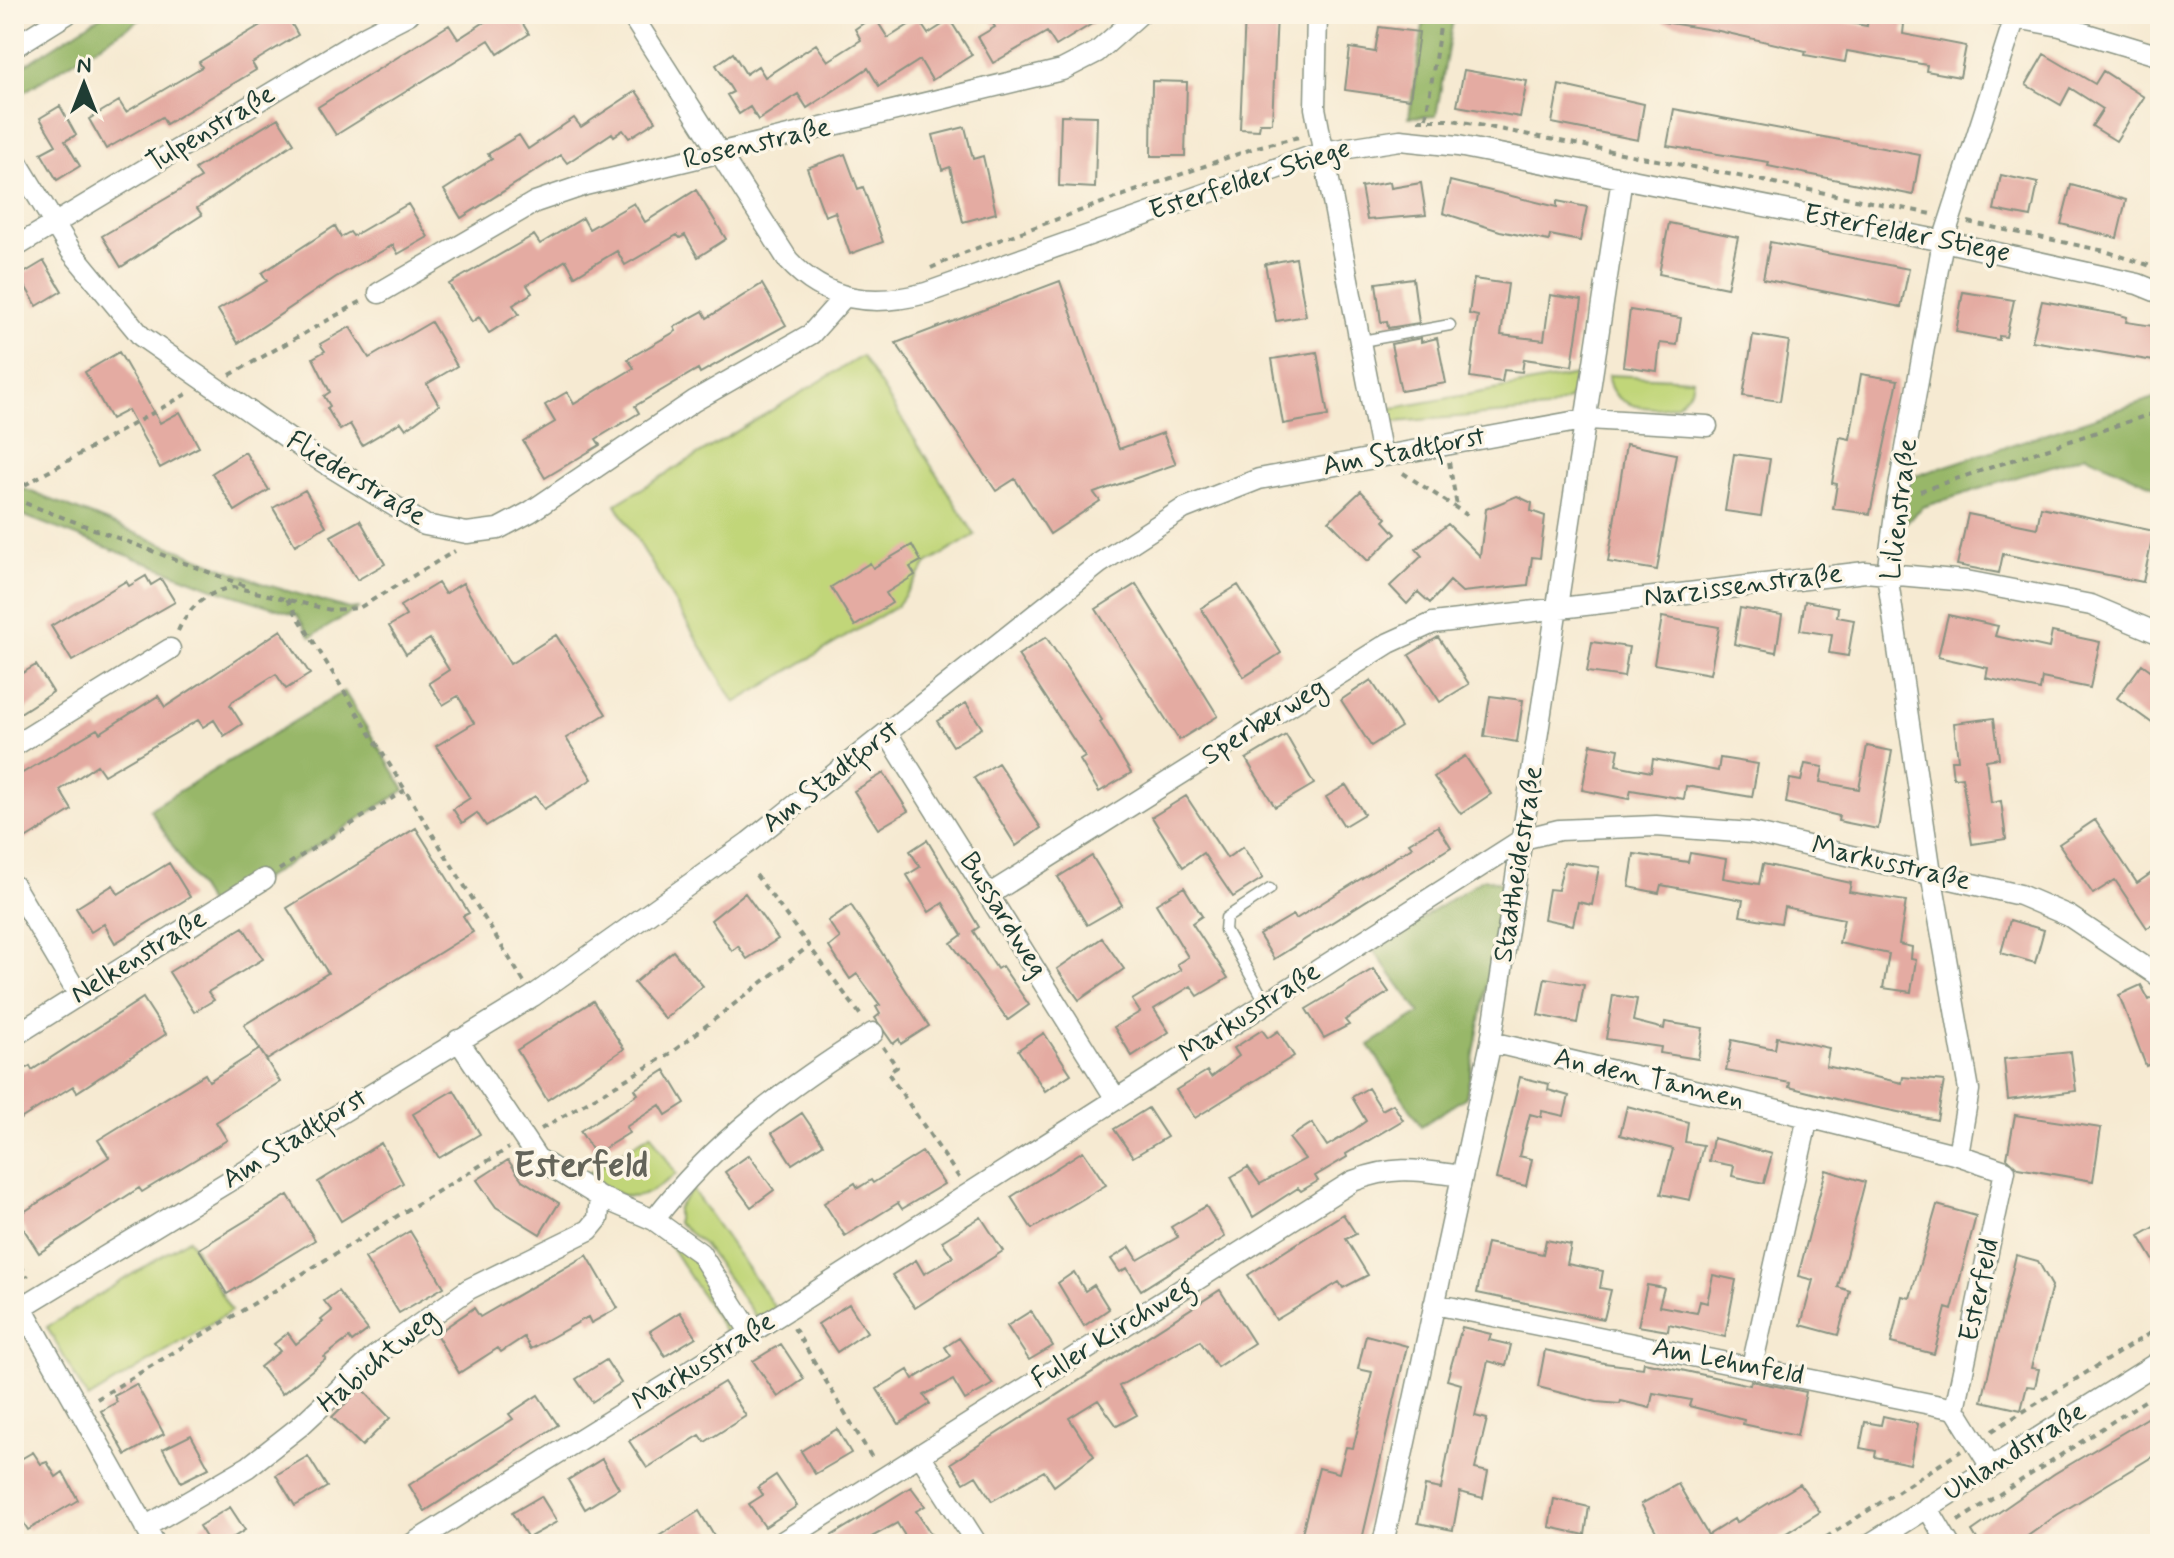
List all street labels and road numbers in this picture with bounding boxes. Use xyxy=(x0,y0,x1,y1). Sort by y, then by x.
street label: Tulpenstraße xyxy=(140,76,282,182)
street label: Rosenstraße xyxy=(680,109,834,179)
street label: Esterfelder Stiege xyxy=(1145,130,1355,230)
street label: Esterfelder Stiege xyxy=(1801,196,2013,272)
street label: Am Stadtforst xyxy=(1320,418,1489,488)
street label: Fliederstraße xyxy=(279,423,433,535)
street label: Lilienstraße xyxy=(1873,436,1927,582)
street label: Narzissenstraße xyxy=(1641,555,1845,617)
street label: Sperberweg xyxy=(1195,669,1334,776)
street label: Am Stadtforst xyxy=(755,711,909,844)
street label: Stadtheidestraße xyxy=(1485,763,1553,965)
street label: Markusstraße xyxy=(1808,828,1974,900)
street label: Bussardweg xyxy=(950,845,1056,985)
street label: Nelkenstraße xyxy=(64,901,214,1013)
street label: Markusstraße xyxy=(1172,953,1328,1073)
street label: An den Tannen xyxy=(1550,1039,1748,1119)
street label: Am Stadtforst xyxy=(215,1079,376,1200)
street label: Esterfeld xyxy=(1951,1235,2009,1345)
street label: Fuller Kirchweg xyxy=(1025,1268,1203,1400)
street label: Habichtweg xyxy=(310,1300,447,1424)
street label: Markusstraße xyxy=(626,1303,782,1421)
street label: Am Lehmfeld xyxy=(1649,1329,1807,1395)
street label: Uhlandstraße xyxy=(1937,1393,2093,1511)

